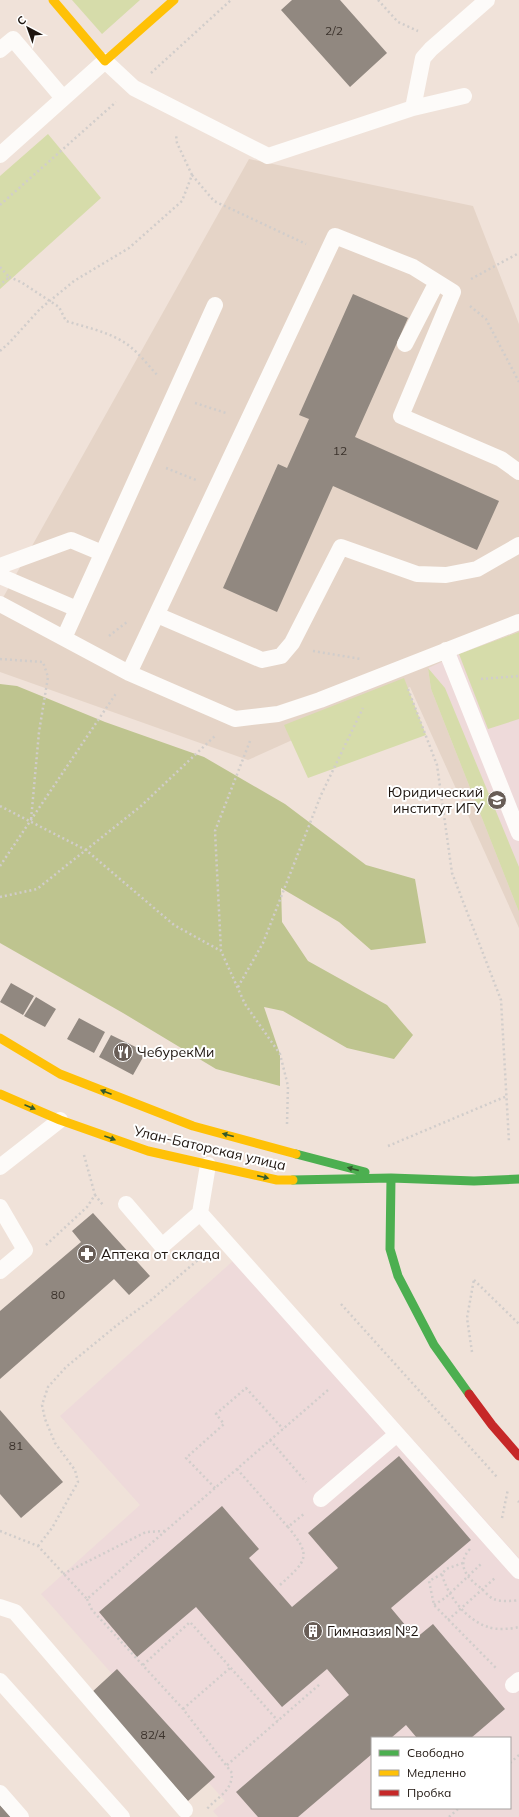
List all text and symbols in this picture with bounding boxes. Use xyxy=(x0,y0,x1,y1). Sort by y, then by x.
north arrow xyxy=(8,8,48,48)
text: С xyxy=(14,12,29,28)
house number: 2/2 xyxy=(325,23,343,38)
house number: 12 xyxy=(333,443,347,458)
place label: Юридический институт ИГУ xyxy=(388,783,484,817)
school or university icon: Юридический институт ИГУ xyxy=(486,789,508,811)
restaurant icon: ЧебурекМи xyxy=(112,1041,134,1063)
place label: ЧебурекМи xyxy=(137,1043,214,1061)
one-way arrow xyxy=(99,1088,111,1094)
one-way arrow xyxy=(24,1104,35,1110)
street label: Улан-Баторская улица xyxy=(131,1122,288,1174)
one-way arrow xyxy=(222,1132,234,1138)
one-way arrow xyxy=(104,1135,116,1141)
one-way arrow xyxy=(347,1165,360,1171)
one-way arrow xyxy=(257,1175,269,1181)
pharmacy icon: Аптека от склада xyxy=(76,1243,98,1265)
place label: Аптека от склада xyxy=(101,1245,220,1263)
house number: 80 xyxy=(51,1287,65,1302)
house number: 81 xyxy=(9,1438,23,1453)
building icon: Гимназия №2 xyxy=(302,1620,324,1642)
place label: Гимназия №2 xyxy=(327,1622,419,1640)
house number: 82/4 xyxy=(140,1727,166,1742)
legend xyxy=(371,1737,511,1809)
text: Свободно xyxy=(407,1745,464,1760)
text: Медленно xyxy=(407,1765,466,1780)
text: Пробка xyxy=(407,1785,451,1800)

